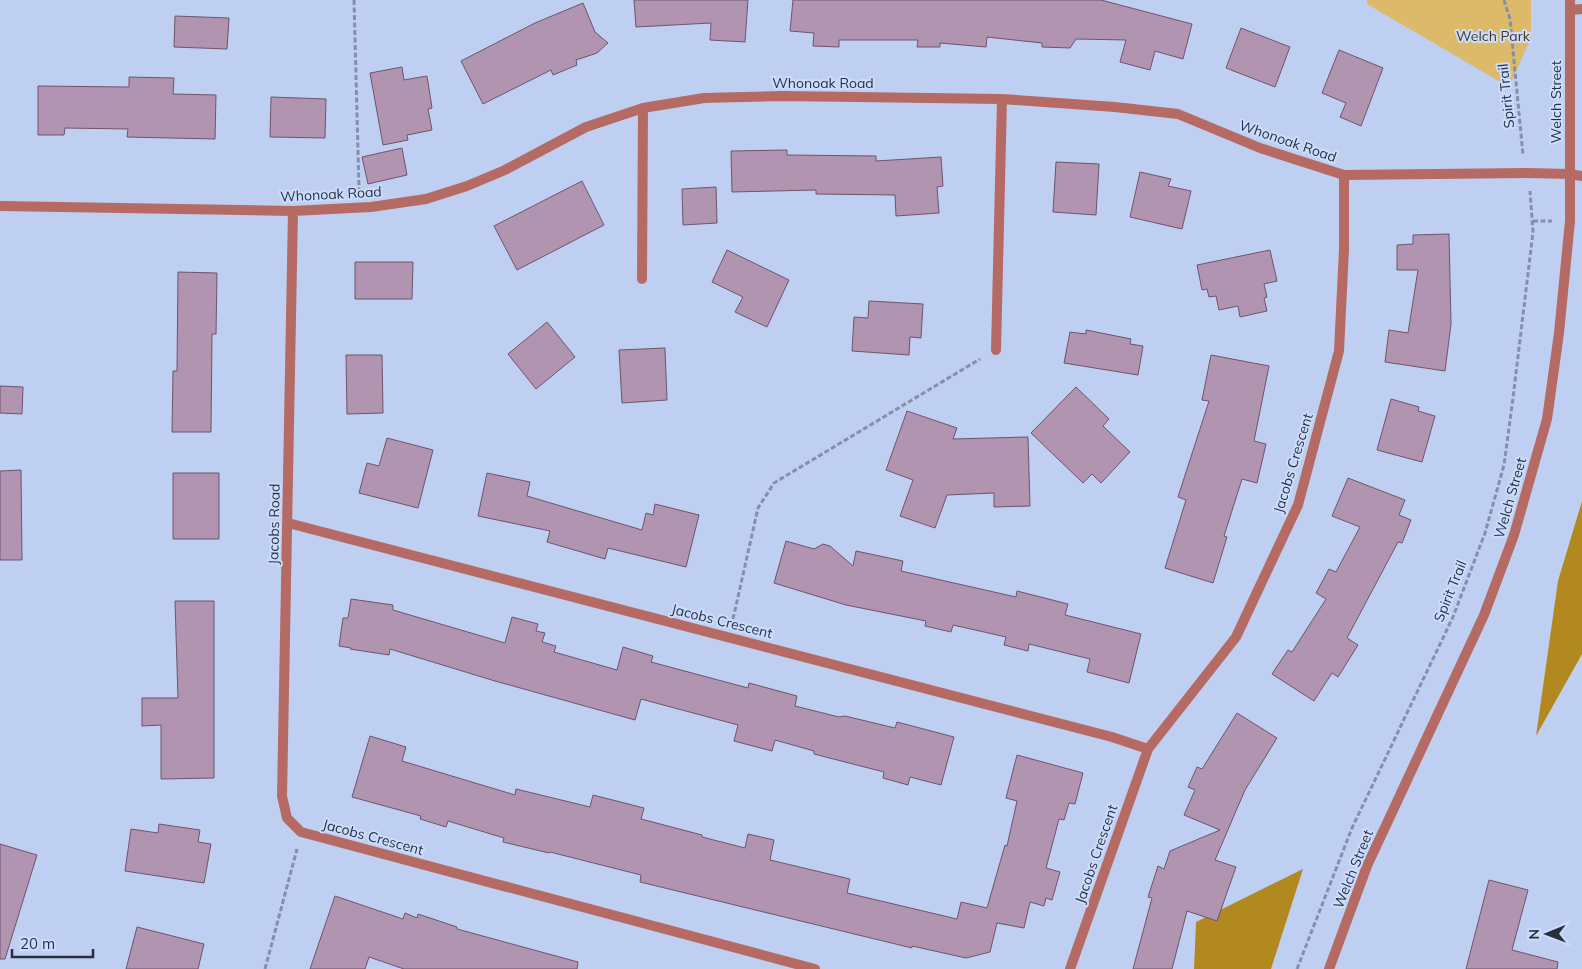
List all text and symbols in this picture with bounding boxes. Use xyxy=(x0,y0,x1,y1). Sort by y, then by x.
park label: Welch Park xyxy=(1456,27,1531,45)
street label: Welch Street xyxy=(1547,60,1565,144)
street label: Spirit Trail xyxy=(1494,63,1518,129)
street label: Whonoak Road xyxy=(772,74,874,92)
street label: Whonoak Road xyxy=(1237,116,1339,166)
street label: Whonoak Road xyxy=(280,182,382,206)
street label: Jacobs Crescent xyxy=(1269,411,1317,515)
street label: Welch Street xyxy=(1490,455,1530,540)
street label: Jacobs Road xyxy=(264,483,284,565)
street label: Spirit Trail xyxy=(1430,558,1470,624)
street label: Jacobs Crescent xyxy=(670,600,774,642)
street label: Jacobs Crescent xyxy=(1071,802,1121,906)
street label: Jacobs Crescent xyxy=(321,815,425,859)
street label: Welch Street xyxy=(1329,827,1377,911)
north arrow xyxy=(1522,909,1572,959)
scale bar xyxy=(12,926,94,958)
text: N xyxy=(1525,929,1543,940)
text: 20 m xyxy=(20,934,55,953)

